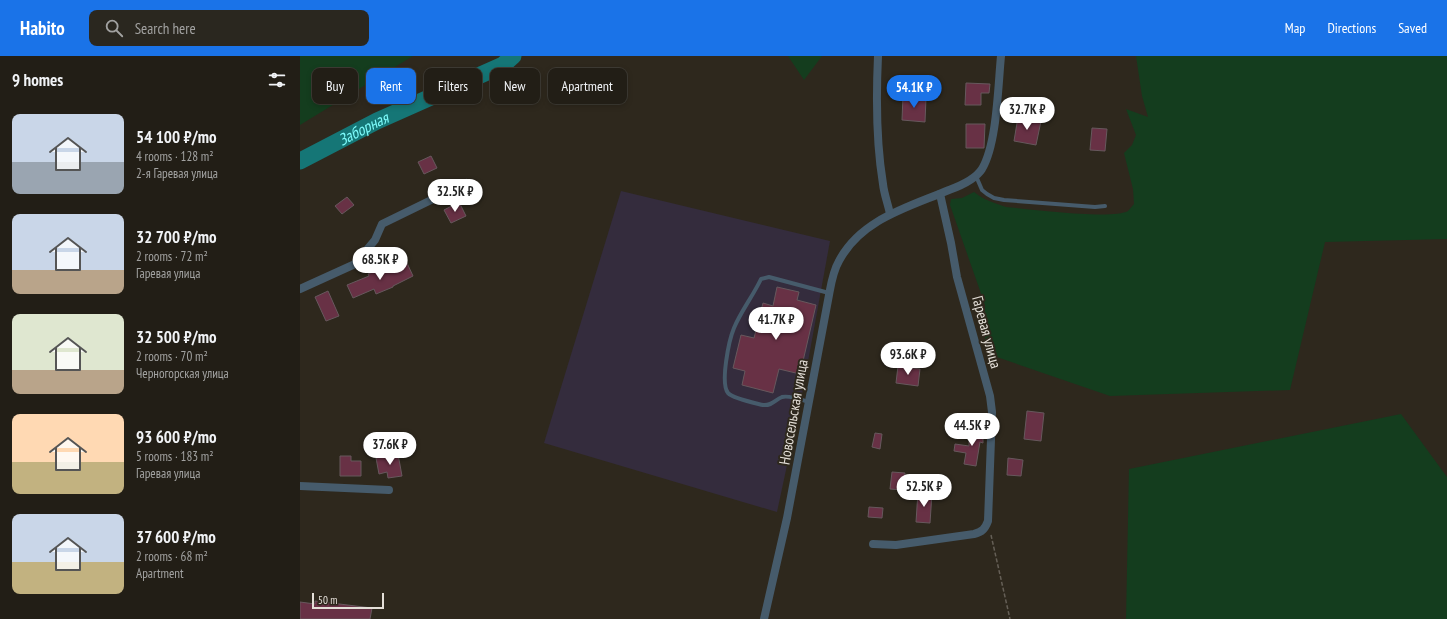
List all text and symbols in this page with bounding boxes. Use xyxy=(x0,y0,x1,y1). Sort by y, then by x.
search box xyxy=(89,10,369,46)
text: Habito xyxy=(20,16,65,40)
icon: search xyxy=(103,17,125,39)
text: Search here xyxy=(135,19,196,38)
text: Map xyxy=(1285,19,1305,37)
text: Directions xyxy=(1327,19,1376,37)
text: Saved xyxy=(1398,19,1427,37)
chip: Buy xyxy=(312,68,358,104)
chip: Rent xyxy=(366,68,416,104)
chip: Filters xyxy=(424,68,482,104)
chip: New xyxy=(490,68,540,104)
chip: Apartment xyxy=(548,68,627,104)
text: 9 homes xyxy=(12,69,63,91)
icon: filters xyxy=(266,69,288,91)
pin: 54.1K ₽ xyxy=(877,75,951,109)
text: 54.1K ₽ xyxy=(896,79,932,96)
pin: 32.7K ₽ xyxy=(990,97,1064,131)
text: 32.7K ₽ xyxy=(1009,101,1045,118)
water label: Заборная xyxy=(335,107,393,150)
text: 54 100 ₽/mo xyxy=(136,126,217,148)
icon: home xyxy=(44,130,92,178)
text: 4 rooms · 128 m² xyxy=(136,148,214,165)
text: 2-я Гаревая улица xyxy=(136,165,218,182)
pin: 32.5K ₽ xyxy=(418,179,492,213)
text: 32.5K ₽ xyxy=(437,183,473,200)
text: 32 700 ₽/mo xyxy=(136,226,217,248)
icon: home xyxy=(44,230,92,278)
pin: 68.5K ₽ xyxy=(343,247,417,281)
text: 2 rooms · 72 m² xyxy=(136,248,208,265)
text: 68.5K ₽ xyxy=(362,251,398,268)
text: Гаревая улица xyxy=(136,265,201,282)
street label: Гаревая улица xyxy=(968,294,1006,370)
pin: 41.7K ₽ xyxy=(739,307,813,341)
text: 41.7K ₽ xyxy=(758,311,794,328)
text: 32 500 ₽/mo xyxy=(136,326,217,348)
icon: home xyxy=(44,330,92,378)
pin: 93.6K ₽ xyxy=(871,342,945,376)
text: 93.6K ₽ xyxy=(890,346,926,363)
text: 2 rooms · 70 m² xyxy=(136,348,208,365)
street label: Новосельская улица xyxy=(774,358,812,466)
text: Черногорская улица xyxy=(136,365,229,382)
pin: 44.5K ₽ xyxy=(935,413,1009,447)
text: 44.5K ₽ xyxy=(954,417,990,434)
text: 93 600 ₽/mo xyxy=(136,426,217,448)
icon: home xyxy=(44,430,92,478)
pin: 37.6K ₽ xyxy=(353,432,427,466)
text: 37.6K ₽ xyxy=(372,436,408,453)
text: 5 rooms · 183 m² xyxy=(136,448,214,465)
text: Гаревая улица xyxy=(136,465,201,482)
pin: 52.5K ₽ xyxy=(887,474,961,508)
text: 52.5K ₽ xyxy=(906,478,942,495)
text: 37 600 ₽/mo xyxy=(136,526,216,548)
icon: home xyxy=(44,530,92,578)
text: 2 rooms · 68 m² xyxy=(136,548,208,565)
text: Apartment xyxy=(136,565,184,582)
scale bar xyxy=(312,591,384,610)
text: 50 m xyxy=(318,593,337,607)

